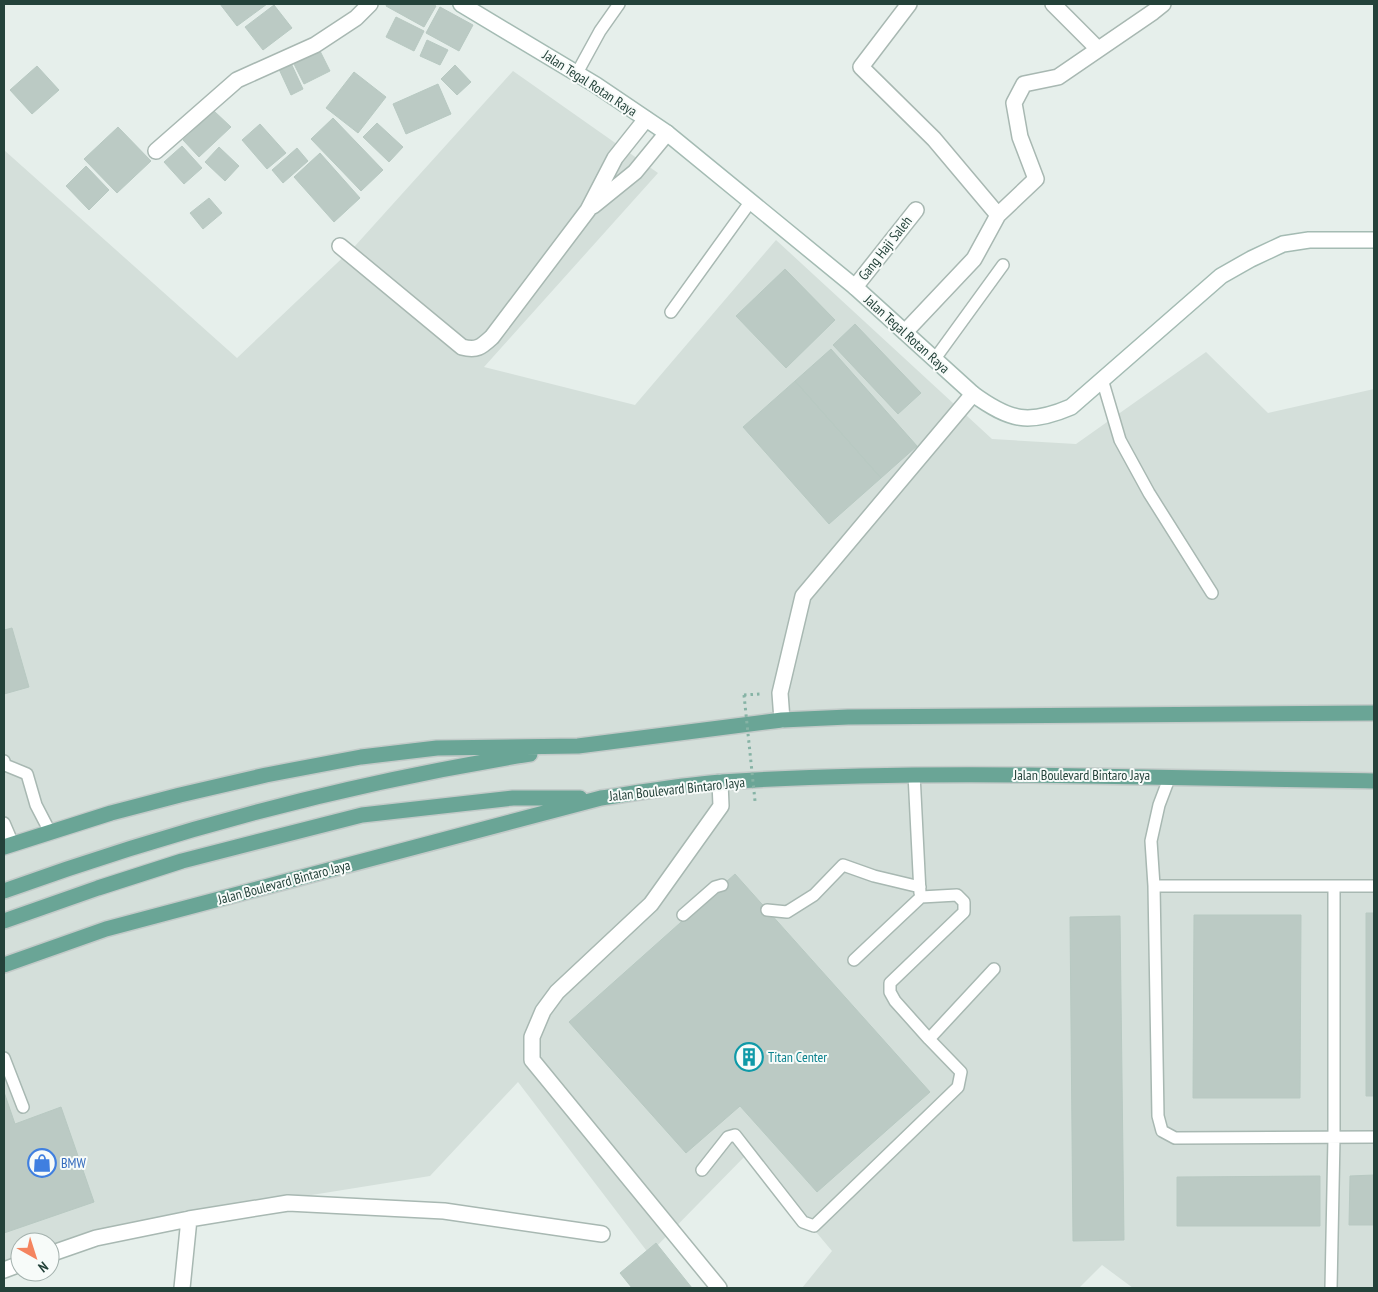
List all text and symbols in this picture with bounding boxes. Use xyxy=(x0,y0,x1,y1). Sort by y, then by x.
street label: Jalan Tegal Rotan Raya xyxy=(539,45,641,120)
street label: Gang Haji Saleh xyxy=(854,212,916,284)
street label: Jalan Tegal Rotan Raya xyxy=(860,290,953,377)
street label: Jalan Boulevard Bintaro Jaya xyxy=(1013,766,1150,784)
street label: Jalan Boulevard Bintaro Jaya xyxy=(607,773,746,805)
street label: Jalan Boulevard Bintaro Jaya xyxy=(215,856,352,909)
building icon: Titan Center xyxy=(734,1042,764,1072)
place label: Titan Center xyxy=(768,1048,827,1066)
shop icon: BMW xyxy=(27,1148,57,1178)
place label: BMW xyxy=(61,1154,87,1172)
north arrow xyxy=(10,1232,60,1282)
text: N xyxy=(35,1258,52,1276)

